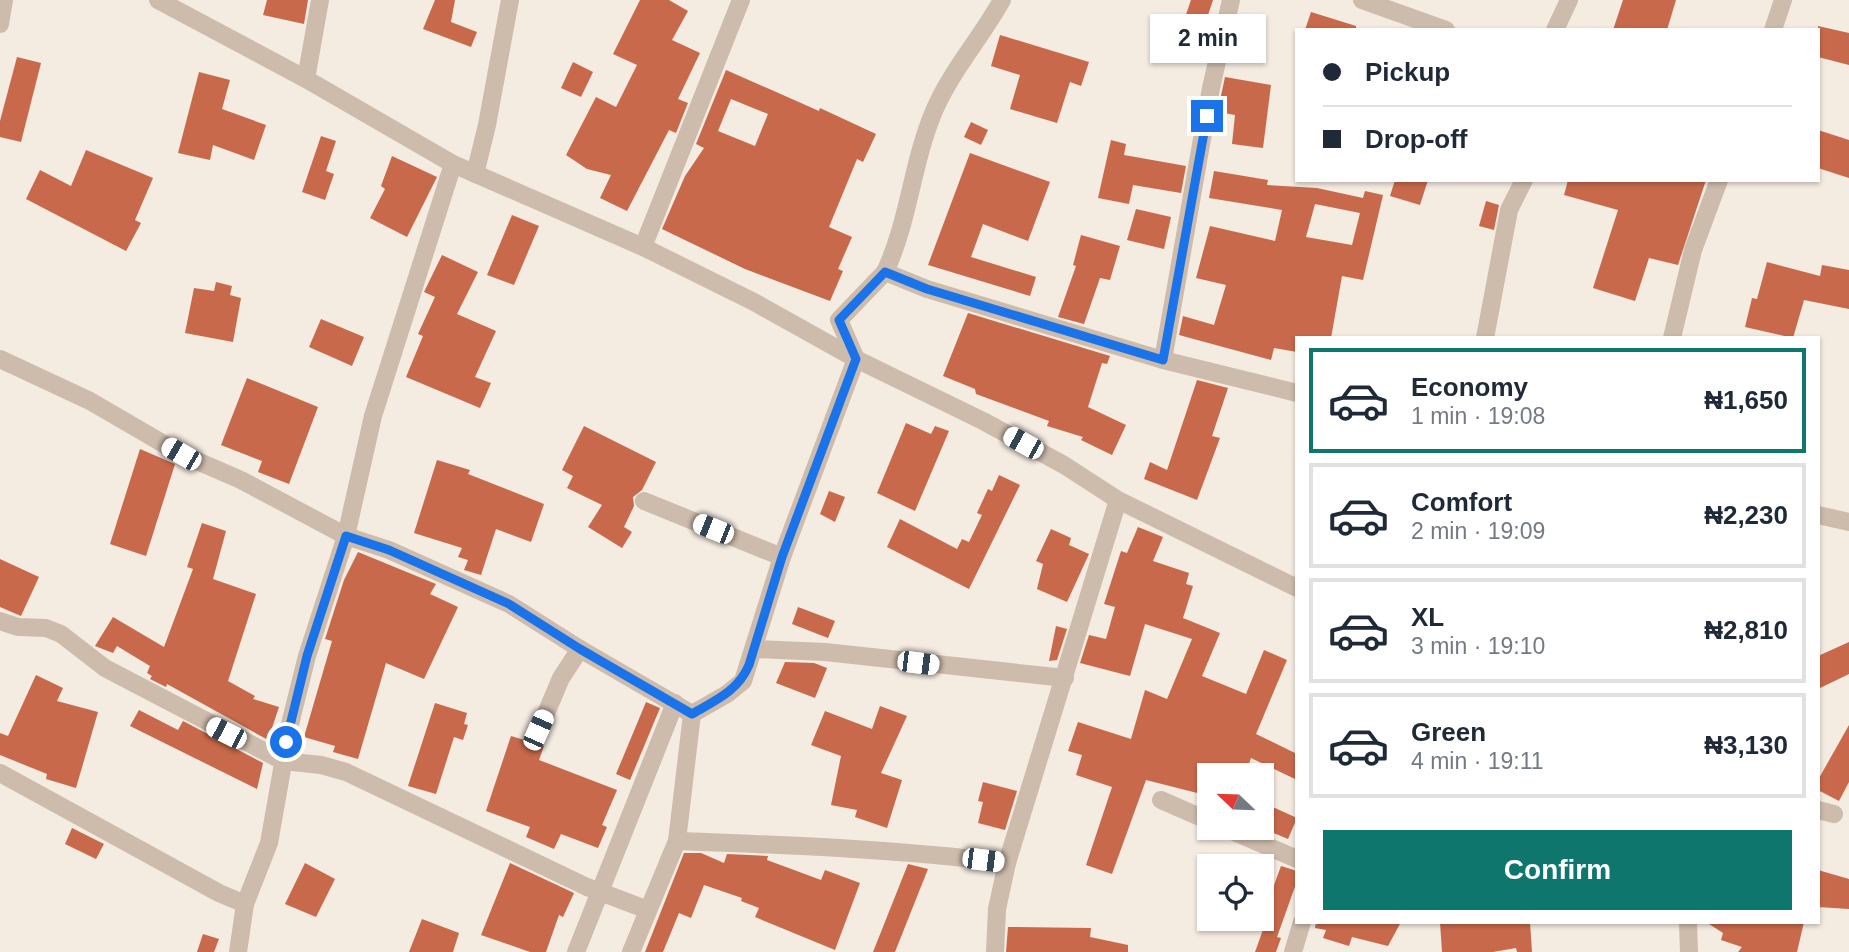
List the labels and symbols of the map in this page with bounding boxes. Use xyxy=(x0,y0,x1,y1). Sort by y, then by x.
callout: 2 min xyxy=(1149,15,1265,64)
route end xyxy=(1191,100,1223,132)
car xyxy=(1000,424,1047,462)
car xyxy=(158,434,205,474)
car xyxy=(690,511,737,547)
car xyxy=(896,650,941,676)
car xyxy=(520,707,557,753)
car xyxy=(203,714,250,752)
route start xyxy=(270,726,302,758)
north arrow xyxy=(1197,763,1274,840)
car xyxy=(961,847,1006,873)

